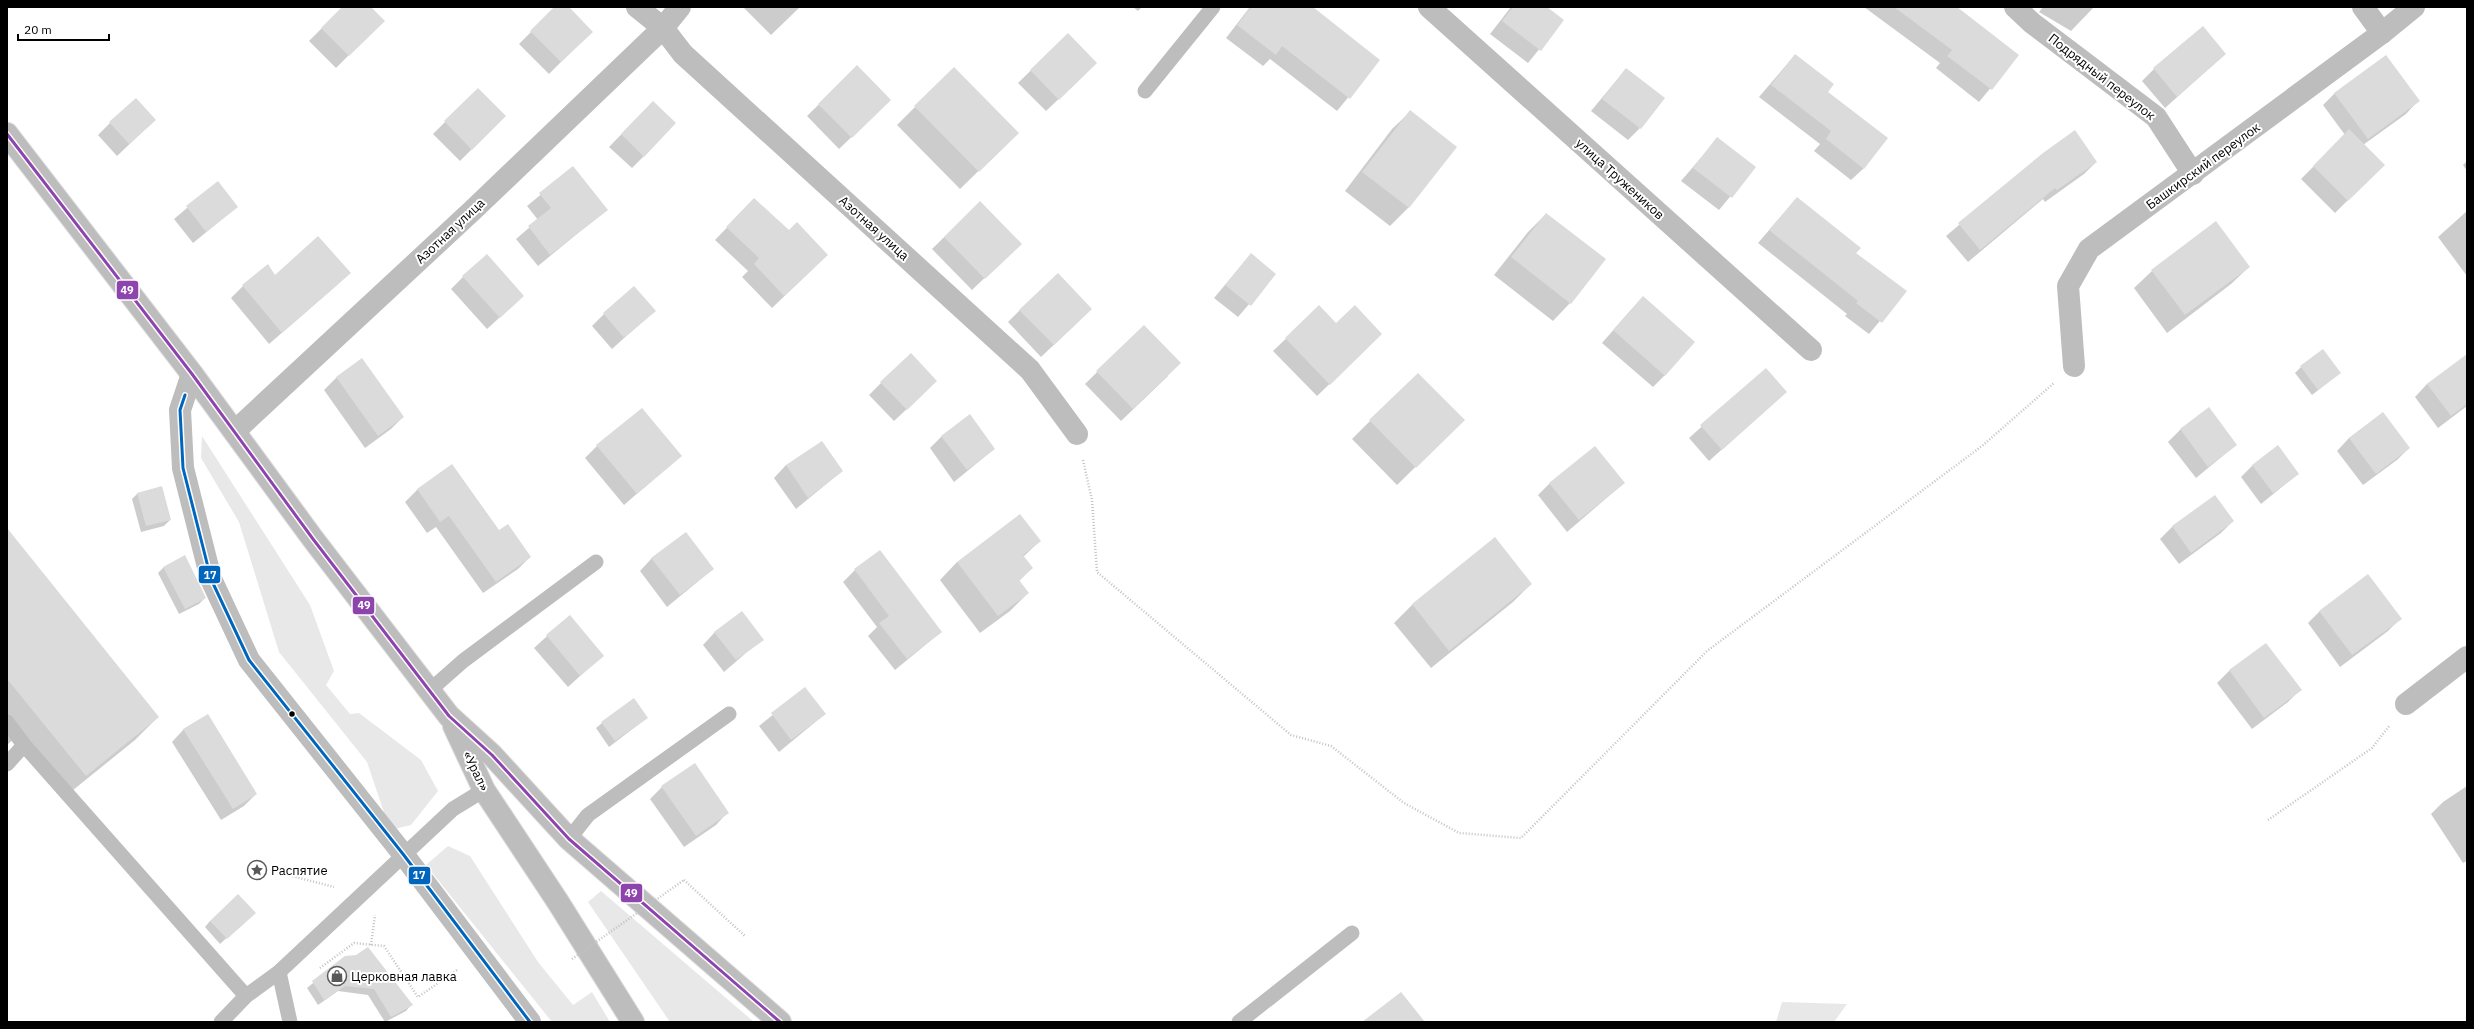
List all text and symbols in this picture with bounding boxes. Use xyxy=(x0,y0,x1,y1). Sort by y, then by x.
scale bar xyxy=(18,16,109,42)
text: 20 m xyxy=(24,22,52,37)
street label: Подрядный переулок xyxy=(2045,30,2159,124)
street label: Башкирский переулок xyxy=(2142,119,2264,213)
street label: улица Тружеников xyxy=(1572,135,1668,223)
street label: Азотная улица xyxy=(835,192,913,264)
street label: Азотная улица xyxy=(412,194,488,267)
line badge: 49 xyxy=(116,280,139,300)
text: 49 xyxy=(120,283,134,297)
line badge: 17 xyxy=(198,565,221,584)
text: 17 xyxy=(203,568,217,582)
line badge: 49 xyxy=(352,596,375,615)
text: 49 xyxy=(357,598,371,612)
unlabelled marker xyxy=(287,709,297,719)
street label: «Урал» xyxy=(459,748,493,794)
place icon: Распятие xyxy=(246,859,268,881)
place label: Распятие xyxy=(271,862,328,879)
line badge: 17 xyxy=(408,866,431,885)
text: 17 xyxy=(412,868,426,882)
line badge: 49 xyxy=(620,883,643,903)
text: 49 xyxy=(624,886,638,900)
shop icon: Церковная лавка xyxy=(326,965,348,987)
place label: Церковная лавка xyxy=(351,968,457,985)

